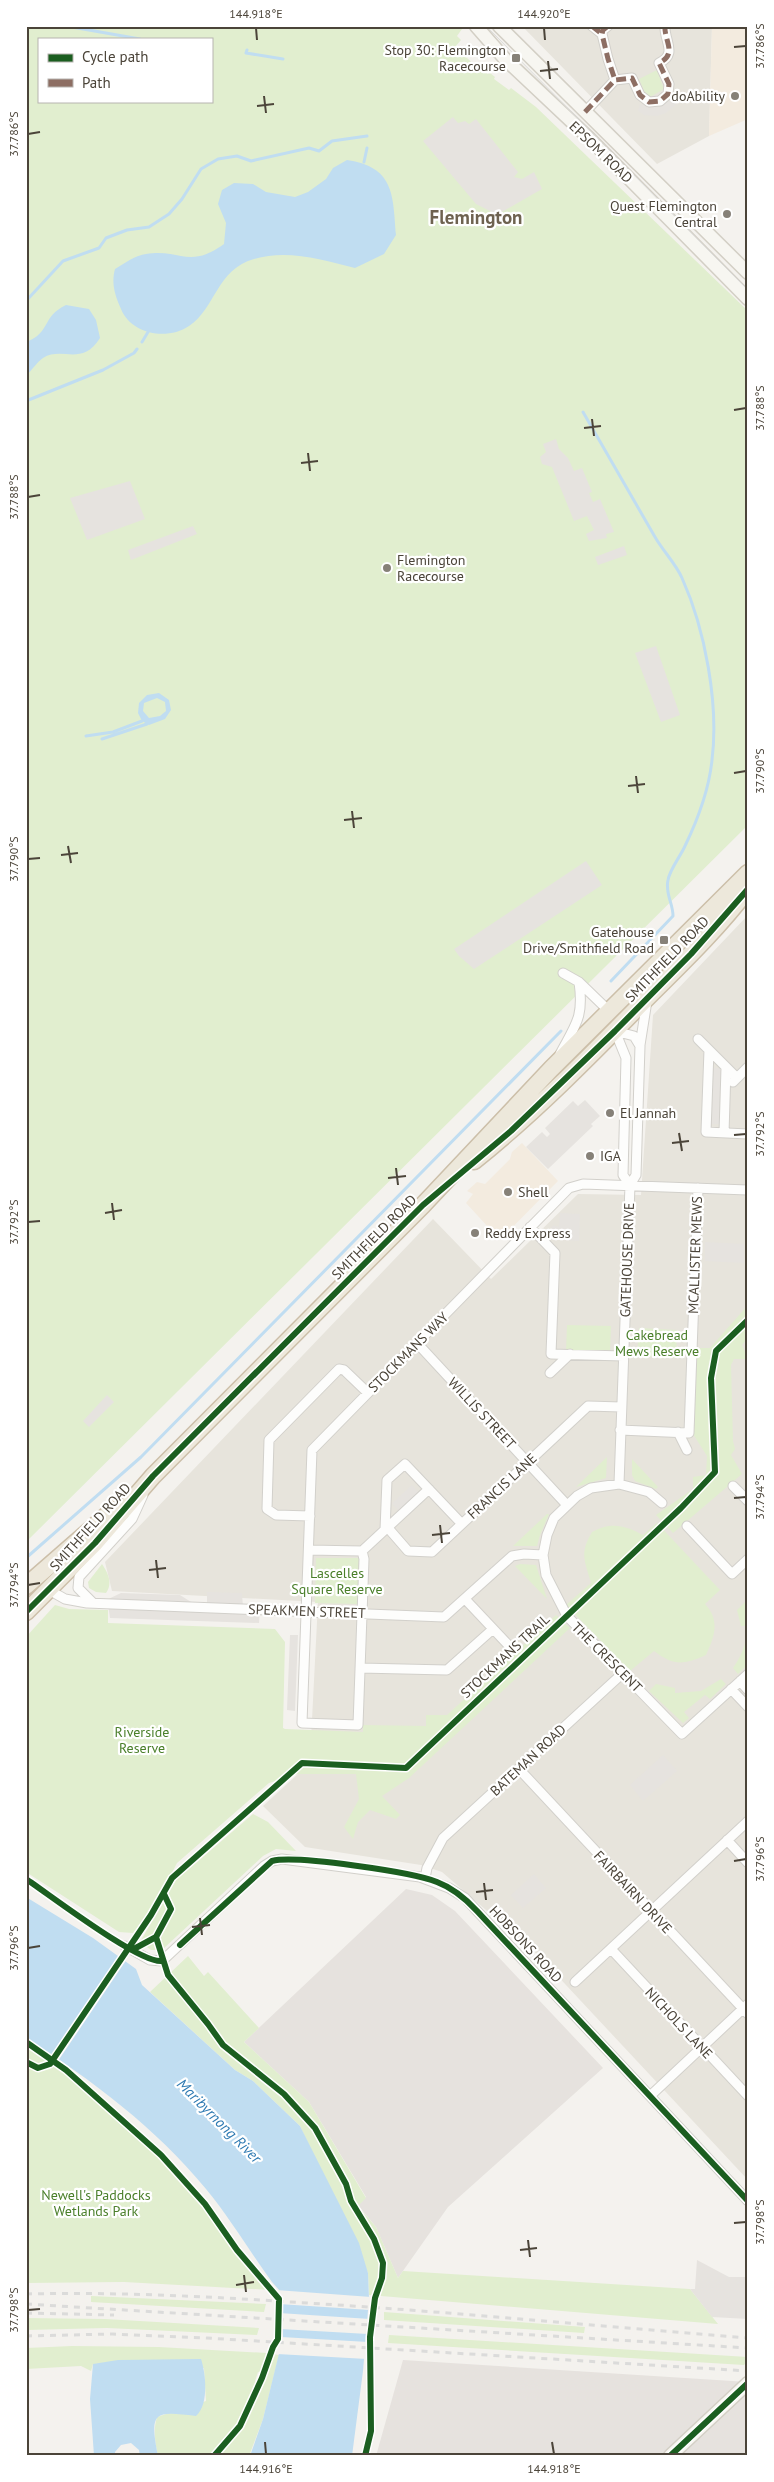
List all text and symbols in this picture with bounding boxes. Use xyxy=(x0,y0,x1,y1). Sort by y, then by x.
text: 144.918°E xyxy=(229,6,283,21)
text: 144.920°E xyxy=(517,6,571,21)
text: 37.786°S xyxy=(752,23,767,69)
legend xyxy=(38,38,212,102)
place label: Stop 30: Flemington Racecourse xyxy=(385,41,506,75)
text: Cycle path xyxy=(82,47,148,66)
marker: Stop 30: Flemington Racecourse xyxy=(510,52,522,64)
text: Path xyxy=(82,73,111,92)
place label: doAbility xyxy=(671,87,725,105)
marker: doAbility xyxy=(729,90,741,102)
text: 37.786°S xyxy=(6,111,21,157)
street label: EPSOM ROAD xyxy=(565,117,637,187)
place label: Quest Flemington Central xyxy=(610,197,717,231)
district label: Flemington xyxy=(430,205,522,229)
marker: Quest Flemington Central xyxy=(721,208,733,220)
text: 37.788°S xyxy=(752,385,767,431)
text: 37.788°S xyxy=(6,474,21,520)
place label: Flemington Racecourse xyxy=(397,551,466,585)
marker: Flemington Racecourse xyxy=(381,562,393,574)
text: 37.790°S xyxy=(752,748,767,794)
text: 37.790°S xyxy=(6,836,21,882)
street label: SMITHFIELD ROAD xyxy=(621,912,713,1006)
place label: Gatehouse Drive/Smithfield Road xyxy=(523,923,654,957)
marker: Gatehouse Drive/Smithfield Road xyxy=(658,934,670,946)
place label: El Jannah xyxy=(620,1104,676,1122)
marker: El Jannah xyxy=(604,1107,616,1119)
text: 37.792°S xyxy=(752,1111,767,1157)
place label: IGA xyxy=(600,1147,622,1165)
marker: IGA xyxy=(584,1150,596,1162)
place label: Shell xyxy=(518,1183,548,1201)
marker: Shell xyxy=(502,1186,514,1198)
street label: SMITHFIELD ROAD xyxy=(328,1191,420,1283)
street label: MCALLISTER MEWS xyxy=(684,1196,706,1314)
text: 37.792°S xyxy=(6,1199,21,1245)
street label: GATEHOUSE DRIVE xyxy=(616,1202,638,1318)
place label: Reddy Express xyxy=(485,1224,571,1242)
marker: Reddy Express xyxy=(469,1227,481,1239)
street label: STOCKMANS WAY xyxy=(364,1308,452,1396)
park label: Cakebread Mews Reserve xyxy=(615,1326,699,1360)
street label: WILLIS STREET xyxy=(444,1373,520,1453)
street label: FRANCIS LANE xyxy=(463,1449,541,1523)
text: 37.794°S xyxy=(752,1474,767,1520)
street label: SMITHFIELD ROAD xyxy=(46,1479,134,1575)
text: 37.794°S xyxy=(6,1562,21,1608)
park label: Lascelles Square Reserve xyxy=(291,1564,383,1598)
street label: SPEAKMEN STREET xyxy=(248,1600,366,1622)
street label: STOCKMANS TRAIL xyxy=(457,1610,553,1702)
street label: THE CRESCENT xyxy=(568,1618,646,1696)
street label: BATEMAN ROAD xyxy=(486,1720,570,1800)
park label: Riverside Reserve xyxy=(115,1723,169,1757)
text: 37.796°S xyxy=(752,1836,767,1882)
street label: FAIRBAIRN DRIVE xyxy=(590,1847,676,1937)
street label: HOBSONS ROAD xyxy=(486,1902,566,1986)
text: 37.796°S xyxy=(6,1925,21,1971)
street label: NICHOLS LANE xyxy=(641,1983,717,2063)
water label: Maribyrnong River xyxy=(173,2074,266,2168)
park label: Newell's Paddocks Wetlands Park xyxy=(41,2186,151,2220)
text: 37.798°S xyxy=(752,2199,767,2245)
text: 37.798°S xyxy=(6,2287,21,2333)
text: 144.916°E xyxy=(239,2461,293,2476)
text: 144.918°E xyxy=(527,2461,581,2476)

